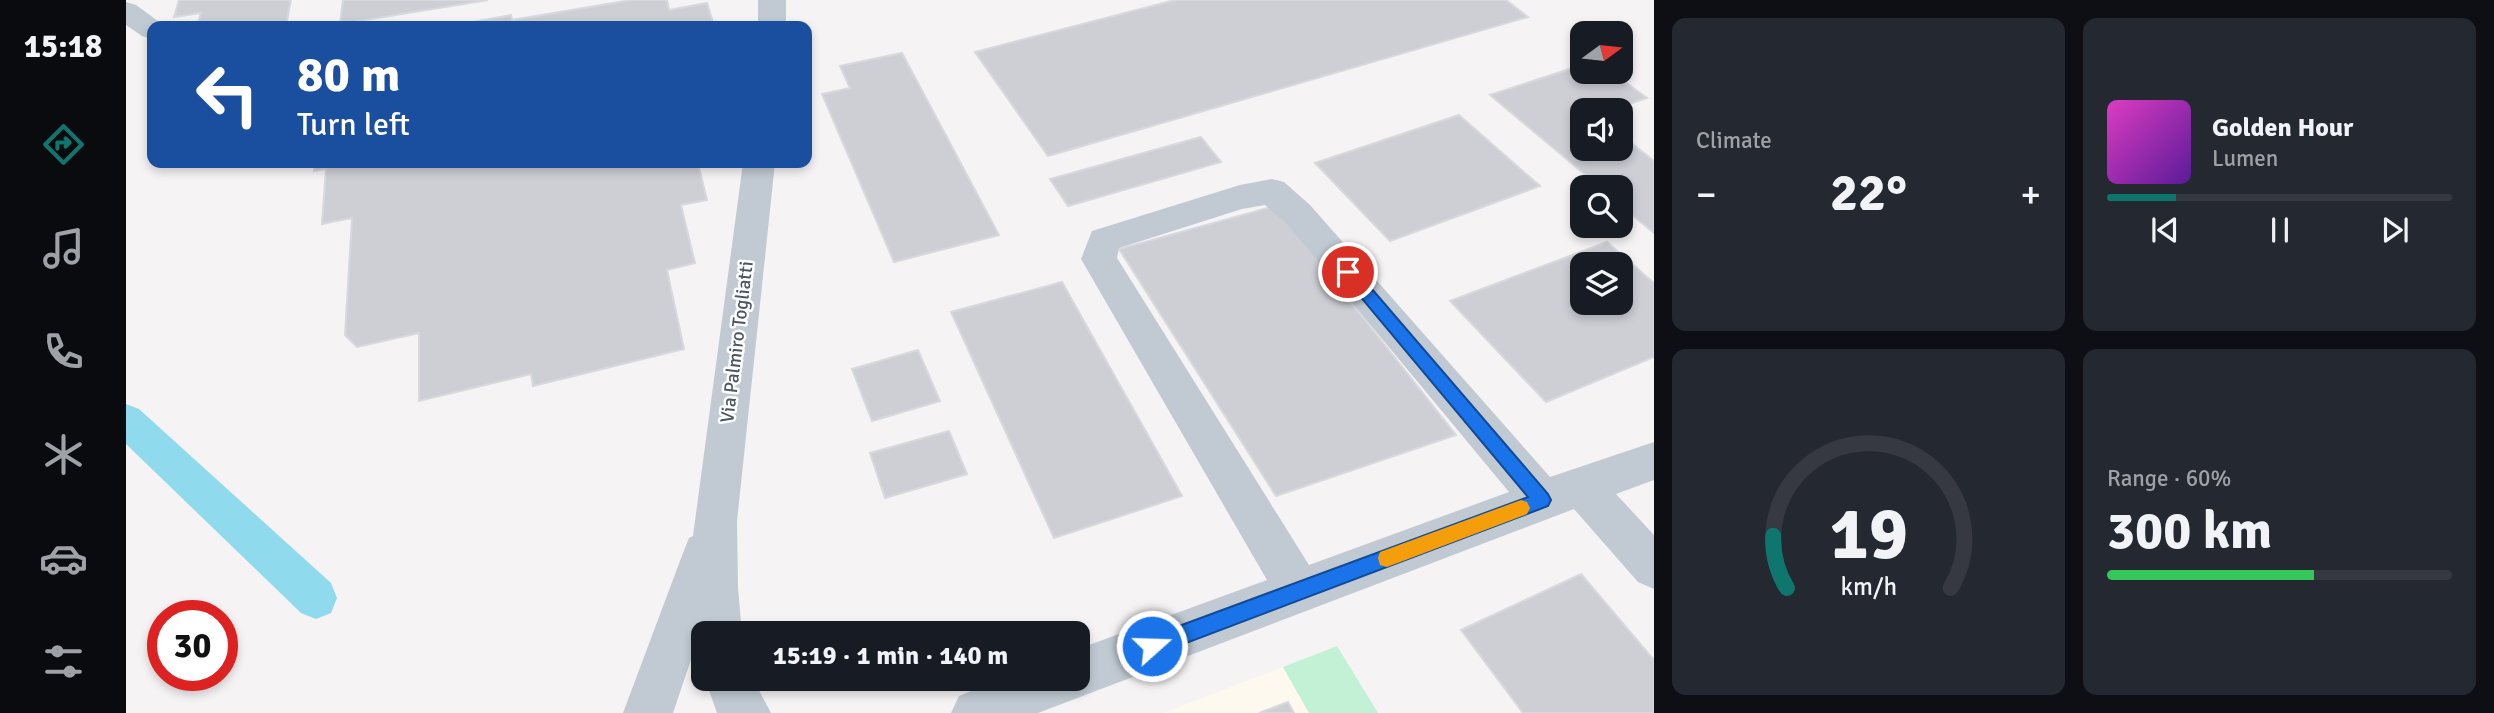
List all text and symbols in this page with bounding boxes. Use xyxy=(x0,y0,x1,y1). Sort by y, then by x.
north arrow xyxy=(1570,21,1633,84)
map controls xyxy=(1570,21,1633,315)
text: 15:18 xyxy=(24,27,102,66)
text: 80 m xyxy=(297,45,400,105)
icon: left xyxy=(182,49,273,140)
button: sound xyxy=(1570,98,1633,161)
text: Turn left xyxy=(297,105,410,144)
text: Golden Hour xyxy=(2212,112,2353,144)
icon: directions xyxy=(39,120,88,169)
text: Climate xyxy=(1696,126,1772,155)
text: Lumen xyxy=(2212,144,2278,173)
text: 22° xyxy=(1830,161,1907,225)
text: − xyxy=(1696,171,1717,218)
text: + xyxy=(2020,171,2041,218)
button: search xyxy=(1570,175,1633,238)
icon: previous xyxy=(2146,211,2184,249)
icon: pause xyxy=(2261,211,2299,249)
icon: next xyxy=(2376,211,2414,249)
icon: music xyxy=(39,224,88,273)
pin xyxy=(1318,242,1378,302)
button: layers xyxy=(1570,252,1633,315)
icon: arrive xyxy=(1329,253,1367,291)
street label: Via Palmiro Togliatti xyxy=(715,260,759,424)
icon: phone xyxy=(39,327,88,376)
icon: climate xyxy=(39,430,88,479)
text: Range · 60% xyxy=(2107,464,2231,493)
text: 19 xyxy=(1829,490,1908,579)
text: 300 km xyxy=(2107,499,2272,563)
icon: car xyxy=(39,534,88,583)
text: km/h xyxy=(1840,571,1897,602)
speed limit sign: 30 xyxy=(147,600,238,691)
position arrow xyxy=(1115,609,1189,683)
icon: filters xyxy=(39,637,88,686)
text: 15:19 · 1 min · 140 m xyxy=(773,640,1008,672)

